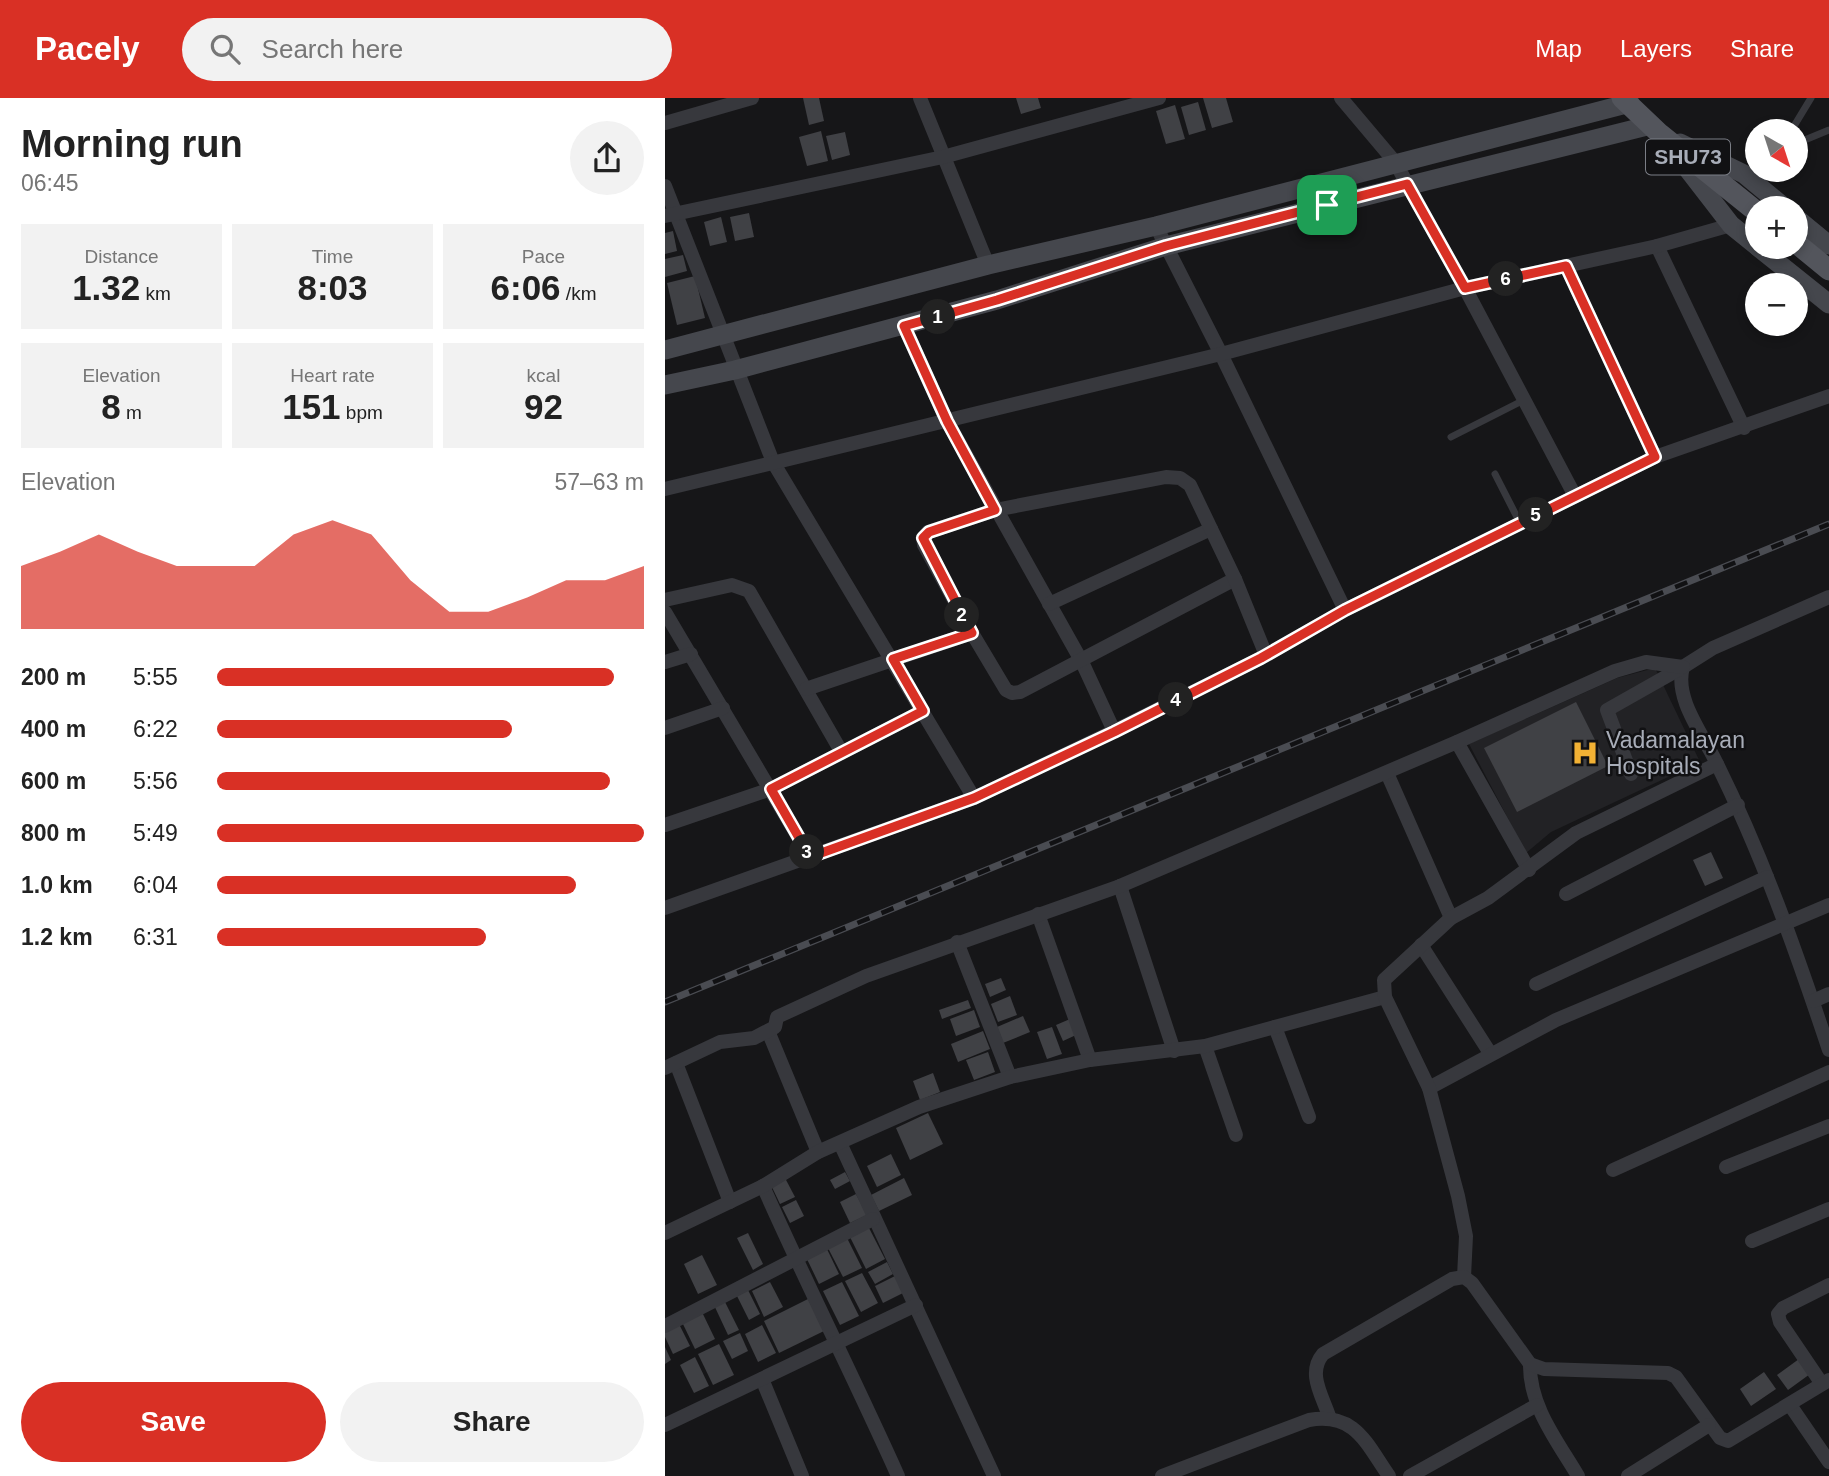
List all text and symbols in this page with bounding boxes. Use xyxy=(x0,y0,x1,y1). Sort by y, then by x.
search box xyxy=(182,18,672,81)
text: Pacely xyxy=(35,30,140,67)
icon: search xyxy=(206,30,244,68)
text: Search here xyxy=(262,34,403,64)
text: Map xyxy=(1535,35,1582,62)
text: Layers xyxy=(1620,35,1692,62)
text: Share xyxy=(1730,35,1794,62)
north arrow xyxy=(1745,119,1808,182)
map controls xyxy=(1745,119,1808,336)
button: share xyxy=(570,121,644,195)
text: Morning run xyxy=(21,123,243,165)
road number: SHU73 xyxy=(1646,140,1730,174)
text: 06:45 xyxy=(21,170,79,196)
pin xyxy=(1297,175,1357,235)
icon: arrive xyxy=(1308,186,1346,224)
button: + xyxy=(1745,196,1808,259)
text: Distance xyxy=(85,246,158,267)
text: Time xyxy=(312,246,353,267)
text: Pace xyxy=(522,246,565,267)
pin: 6 xyxy=(1489,262,1523,296)
text: 1.32 xyxy=(72,268,140,307)
text: 8:03 xyxy=(297,268,368,307)
text: 6:06 xyxy=(491,268,561,307)
text: 6 xyxy=(1500,268,1511,289)
button: − xyxy=(1745,273,1808,336)
text: km xyxy=(140,283,171,304)
text: /km xyxy=(561,283,596,304)
pin: 1 xyxy=(921,300,955,334)
text: 1 xyxy=(932,306,943,327)
text: Elevation xyxy=(82,365,161,386)
text: Heart rate xyxy=(290,365,375,386)
text: kcal xyxy=(527,365,560,386)
text: 8 xyxy=(101,387,121,426)
text: 151 xyxy=(282,387,341,426)
text: 92 xyxy=(524,387,563,426)
text: m xyxy=(121,402,142,423)
text: bpm xyxy=(341,402,383,423)
text: Elevation xyxy=(21,469,116,495)
text: 57–63 m xyxy=(554,469,644,495)
pin: 5 xyxy=(1519,498,1553,532)
text: 5 xyxy=(1530,504,1541,525)
pin: 2 xyxy=(945,598,979,632)
text: 2 xyxy=(956,604,967,625)
text: 200 m xyxy=(21,664,86,690)
text: 5:55 xyxy=(133,664,178,690)
pin: 4 xyxy=(1159,682,1193,718)
text: 4 xyxy=(1170,689,1181,710)
text: 400 m xyxy=(21,716,86,742)
text: 6:22 xyxy=(133,716,178,742)
place label: Vadamalayan Hospitals xyxy=(1606,727,1745,779)
hospital icon: Vadamalayan Hospitals xyxy=(1570,738,1600,768)
text: 600 m xyxy=(21,768,86,794)
text: 5:56 xyxy=(133,768,178,794)
text: 800 m xyxy=(21,820,86,846)
text: 5:49 xyxy=(133,820,178,846)
pin: 3 xyxy=(789,834,825,870)
text: 3 xyxy=(801,841,812,862)
text: 1.0 km xyxy=(21,872,93,898)
text: 6:04 xyxy=(133,872,178,898)
text: 1.2 km xyxy=(21,924,93,950)
text: 6:31 xyxy=(133,924,178,950)
button: Save xyxy=(21,1382,326,1462)
button: Share xyxy=(340,1382,644,1462)

